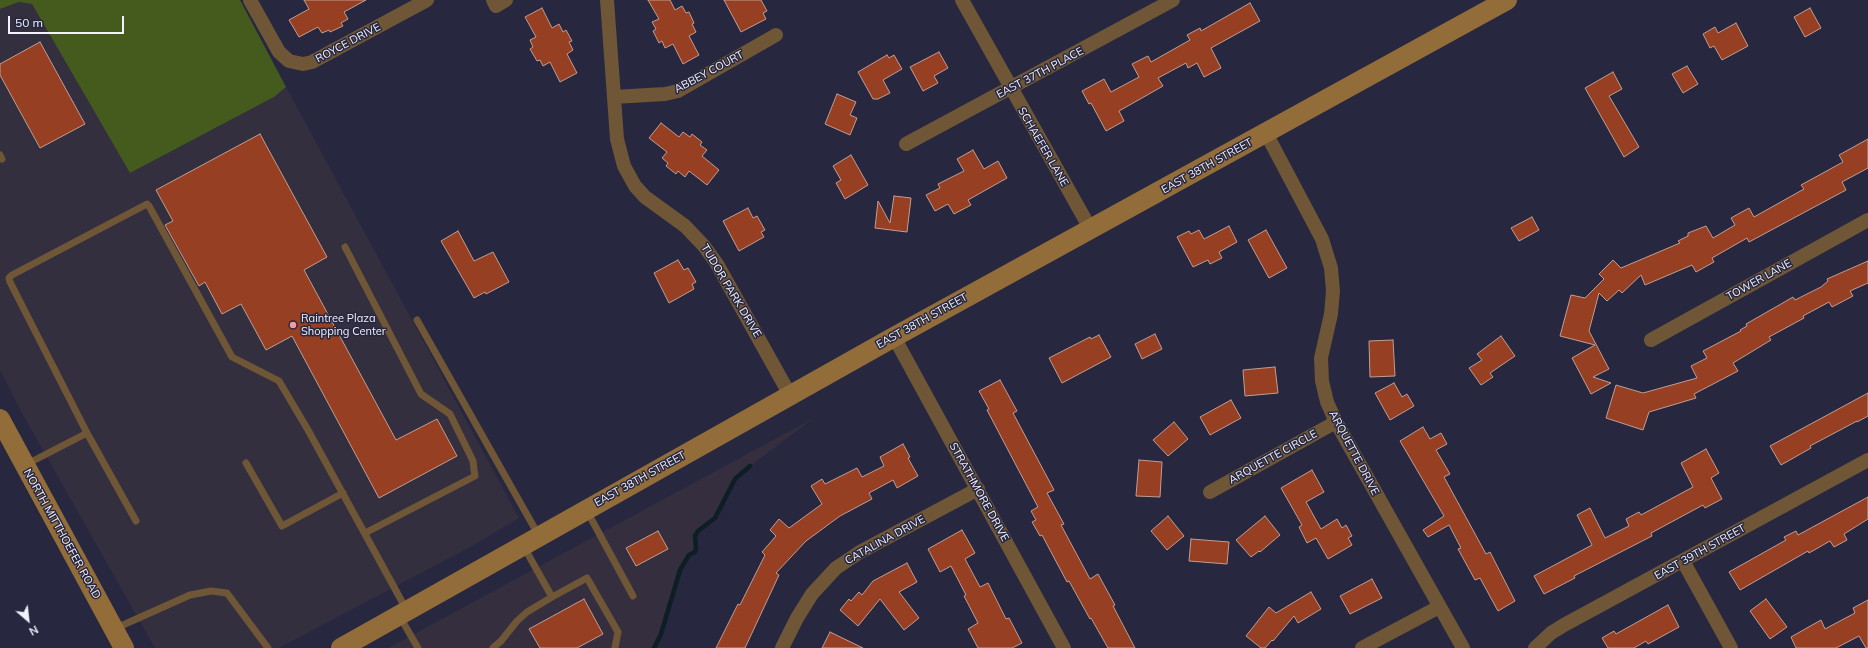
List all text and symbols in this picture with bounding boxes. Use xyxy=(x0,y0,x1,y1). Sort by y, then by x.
scale bar xyxy=(10,8,126,34)
text: 50 m xyxy=(15,15,43,30)
street label: ROYCE DRIVE xyxy=(313,20,383,66)
street label: EAST 37TH PLACE xyxy=(994,45,1086,101)
street label: ABBEY COURT xyxy=(672,48,746,96)
street label: SCHAEFER LANE xyxy=(1015,105,1071,189)
street label: EAST 38TH STREET xyxy=(1159,135,1255,197)
street label: TUDOR PARK DRIVE xyxy=(698,242,764,340)
street label: TOWER LANE xyxy=(1724,257,1794,303)
street label: EAST 38TH STREET xyxy=(874,290,970,352)
place label: Raintree Plaza Shopping Center xyxy=(301,312,386,338)
marker: Raintree Plaza Shopping Center xyxy=(288,320,298,330)
street label: ARQUETTE DRIVE xyxy=(1326,408,1382,498)
street label: ARQUETTE CIRCLE xyxy=(1226,427,1320,487)
street label: STRATHMORE DRIVE xyxy=(946,440,1012,544)
street label: EAST 38TH STREET xyxy=(592,448,688,510)
street label: NORTH MITTHOEFER ROAD xyxy=(21,467,103,601)
street label: CATALINA DRIVE xyxy=(843,513,927,567)
street label: EAST 39TH STREET xyxy=(1652,521,1748,583)
north arrow xyxy=(8,600,48,640)
text: N xyxy=(27,622,41,639)

